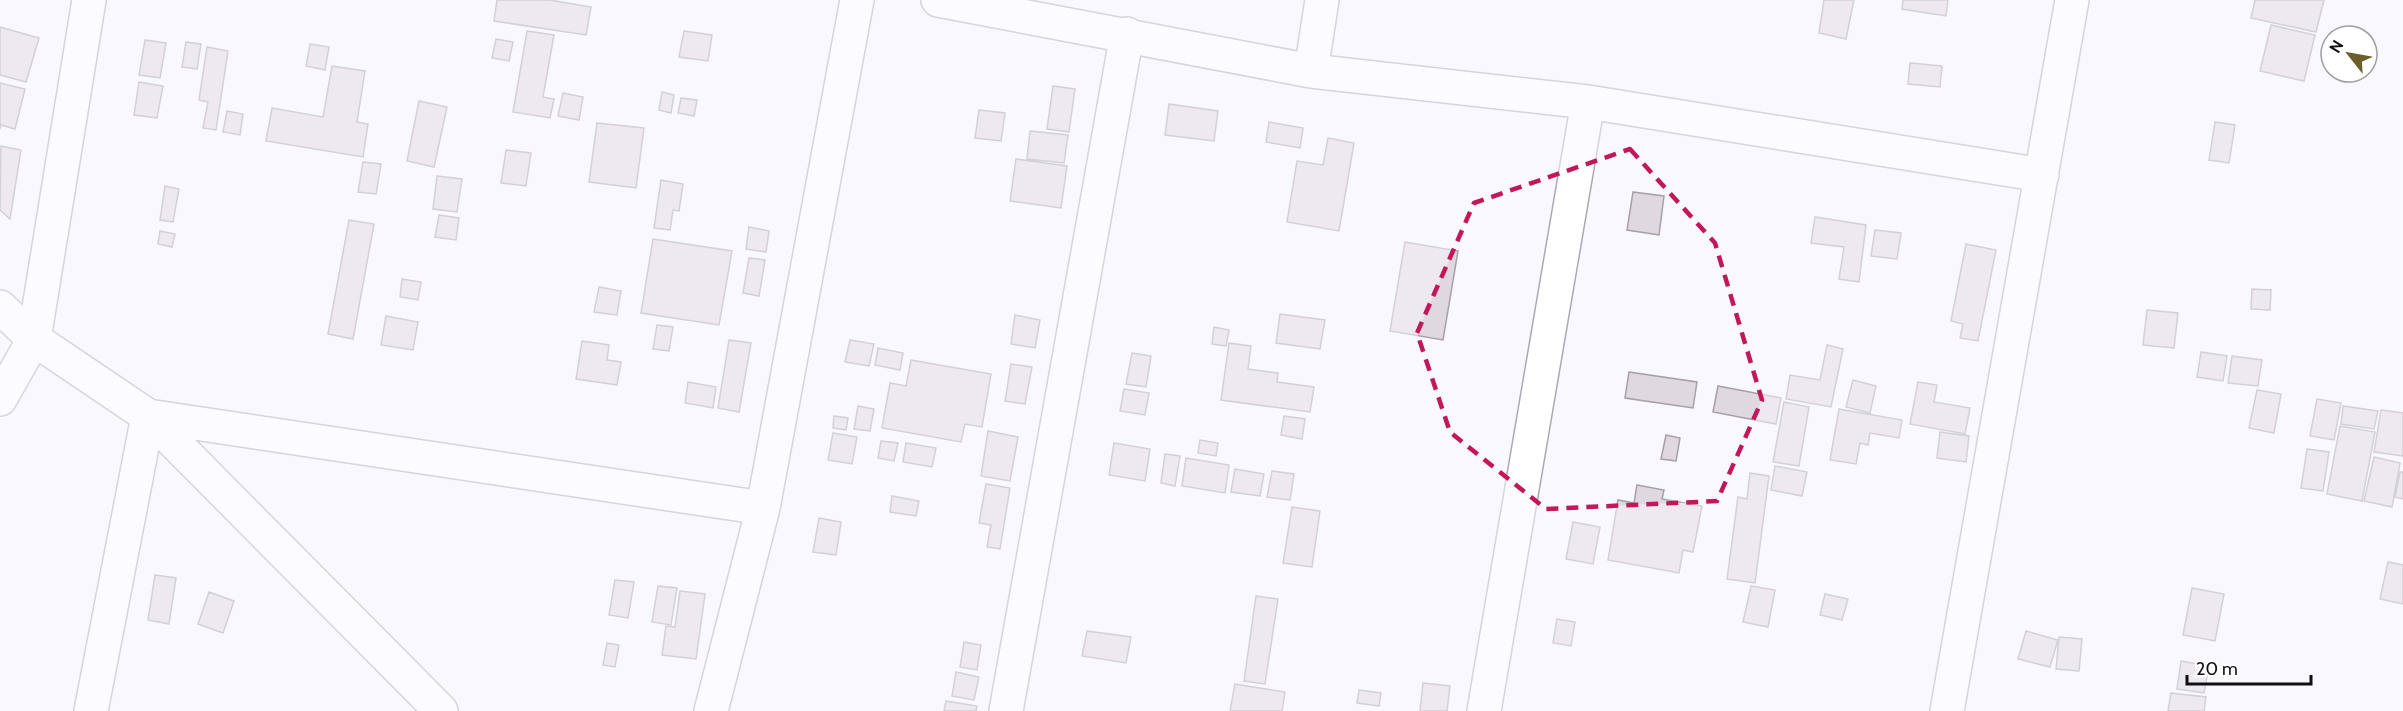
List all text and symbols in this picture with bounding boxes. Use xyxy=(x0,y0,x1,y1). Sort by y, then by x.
north arrow xyxy=(2319,24,2379,84)
text: N xyxy=(2326,37,2348,56)
scale bar xyxy=(2187,648,2312,686)
text: 20 m xyxy=(2196,658,2238,680)

